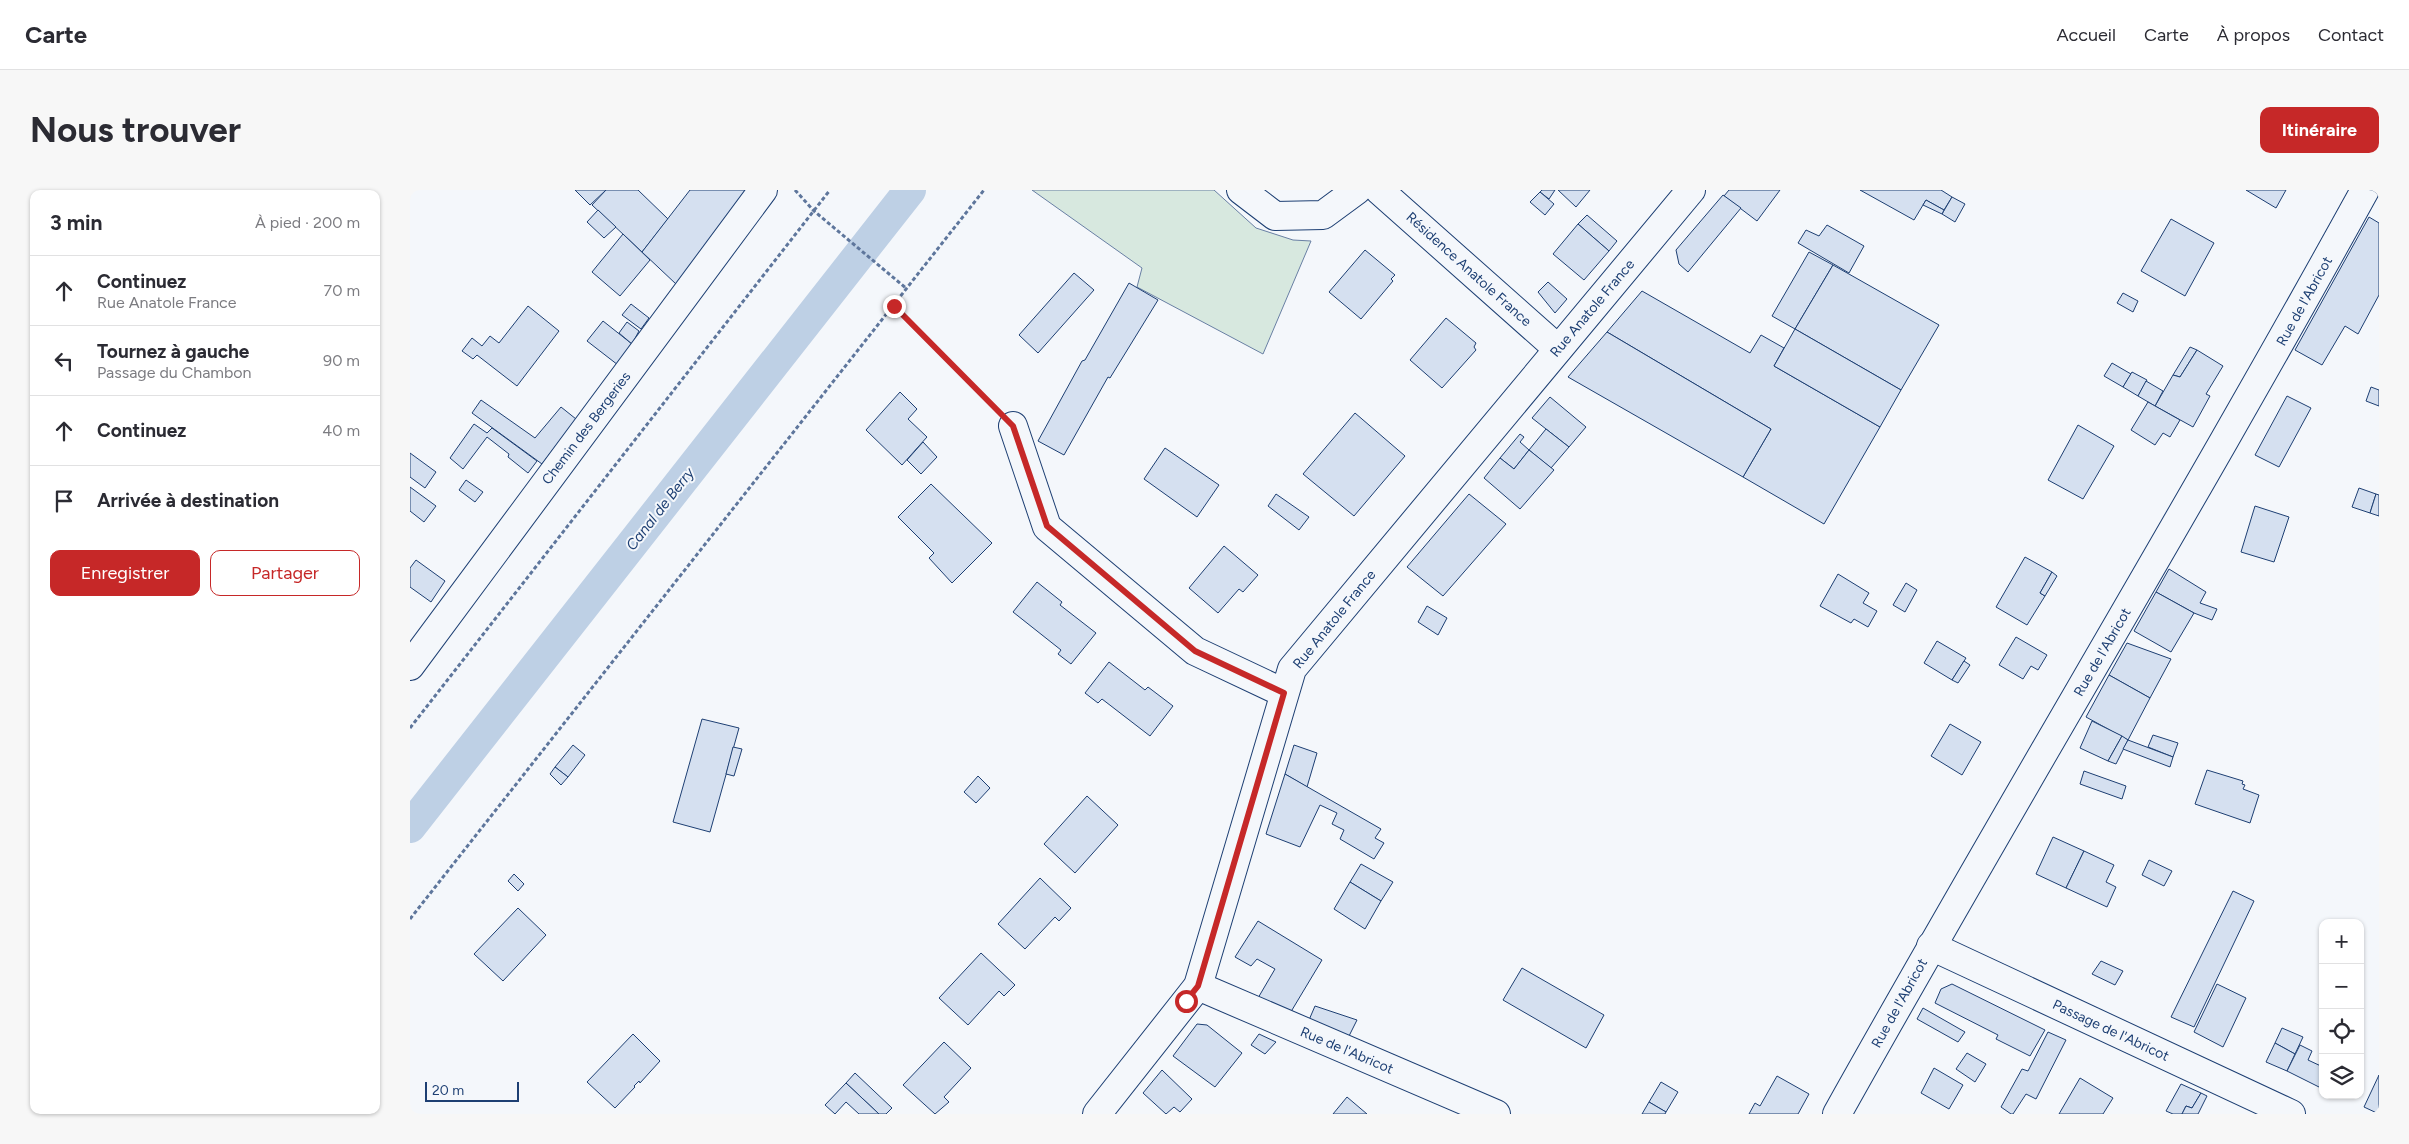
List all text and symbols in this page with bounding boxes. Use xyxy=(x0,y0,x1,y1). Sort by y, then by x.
text: Carte xyxy=(25,20,87,49)
text: Accueil xyxy=(2056,24,2116,46)
text: Carte xyxy=(2144,24,2189,46)
text: À propos xyxy=(2217,24,2290,46)
text: Contact xyxy=(2318,24,2384,46)
button: Itinéraire xyxy=(2260,107,2379,153)
text: Nous trouver xyxy=(30,109,241,151)
street label: Résidence Anatole France xyxy=(1402,209,1535,330)
text: 3 min xyxy=(50,210,102,235)
text: À pied · 200 m xyxy=(255,213,360,232)
street label: Rue de l'Abricot xyxy=(2273,254,2336,349)
street label: Rue Anatole France xyxy=(1547,256,1638,361)
text: Continuez xyxy=(97,270,186,293)
icon: ahead xyxy=(50,277,78,305)
text: 70 m xyxy=(324,281,360,300)
text: Rue Anatole France xyxy=(97,293,236,312)
route end xyxy=(883,295,906,318)
text: Tournez à gauche xyxy=(97,340,249,363)
icon: left xyxy=(50,347,78,375)
text: 90 m xyxy=(323,351,360,370)
text: Passage du Chambon xyxy=(97,363,252,382)
street label: Chemin des Bergeries xyxy=(538,369,634,488)
icon: ahead xyxy=(50,417,78,445)
text: Continuez xyxy=(97,419,186,442)
text: 40 m xyxy=(322,421,360,440)
water label: Canal de Berry xyxy=(622,463,699,554)
icon: arrive xyxy=(50,487,78,515)
text: Arrivée à destination xyxy=(97,489,279,512)
button: Enregistrer xyxy=(50,550,200,596)
button: Partager xyxy=(210,550,360,596)
street label: Rue Anatole France xyxy=(1289,566,1380,672)
street label: Rue de l'Abricot xyxy=(2070,605,2135,700)
map controls xyxy=(2319,919,2364,1099)
button: + xyxy=(2319,919,2364,964)
street label: Rue de l'Abricot xyxy=(1868,956,1931,1051)
button: − xyxy=(2319,964,2364,1009)
route start xyxy=(1175,990,1198,1013)
street label: Passage de l'Abricot xyxy=(2050,996,2172,1065)
button: locate xyxy=(2319,1009,2364,1054)
street label: Rue de l'Abricot xyxy=(1298,1023,1396,1078)
button: layers xyxy=(2319,1054,2364,1099)
scale bar xyxy=(425,1079,519,1102)
text: 20 m xyxy=(432,1082,464,1099)

